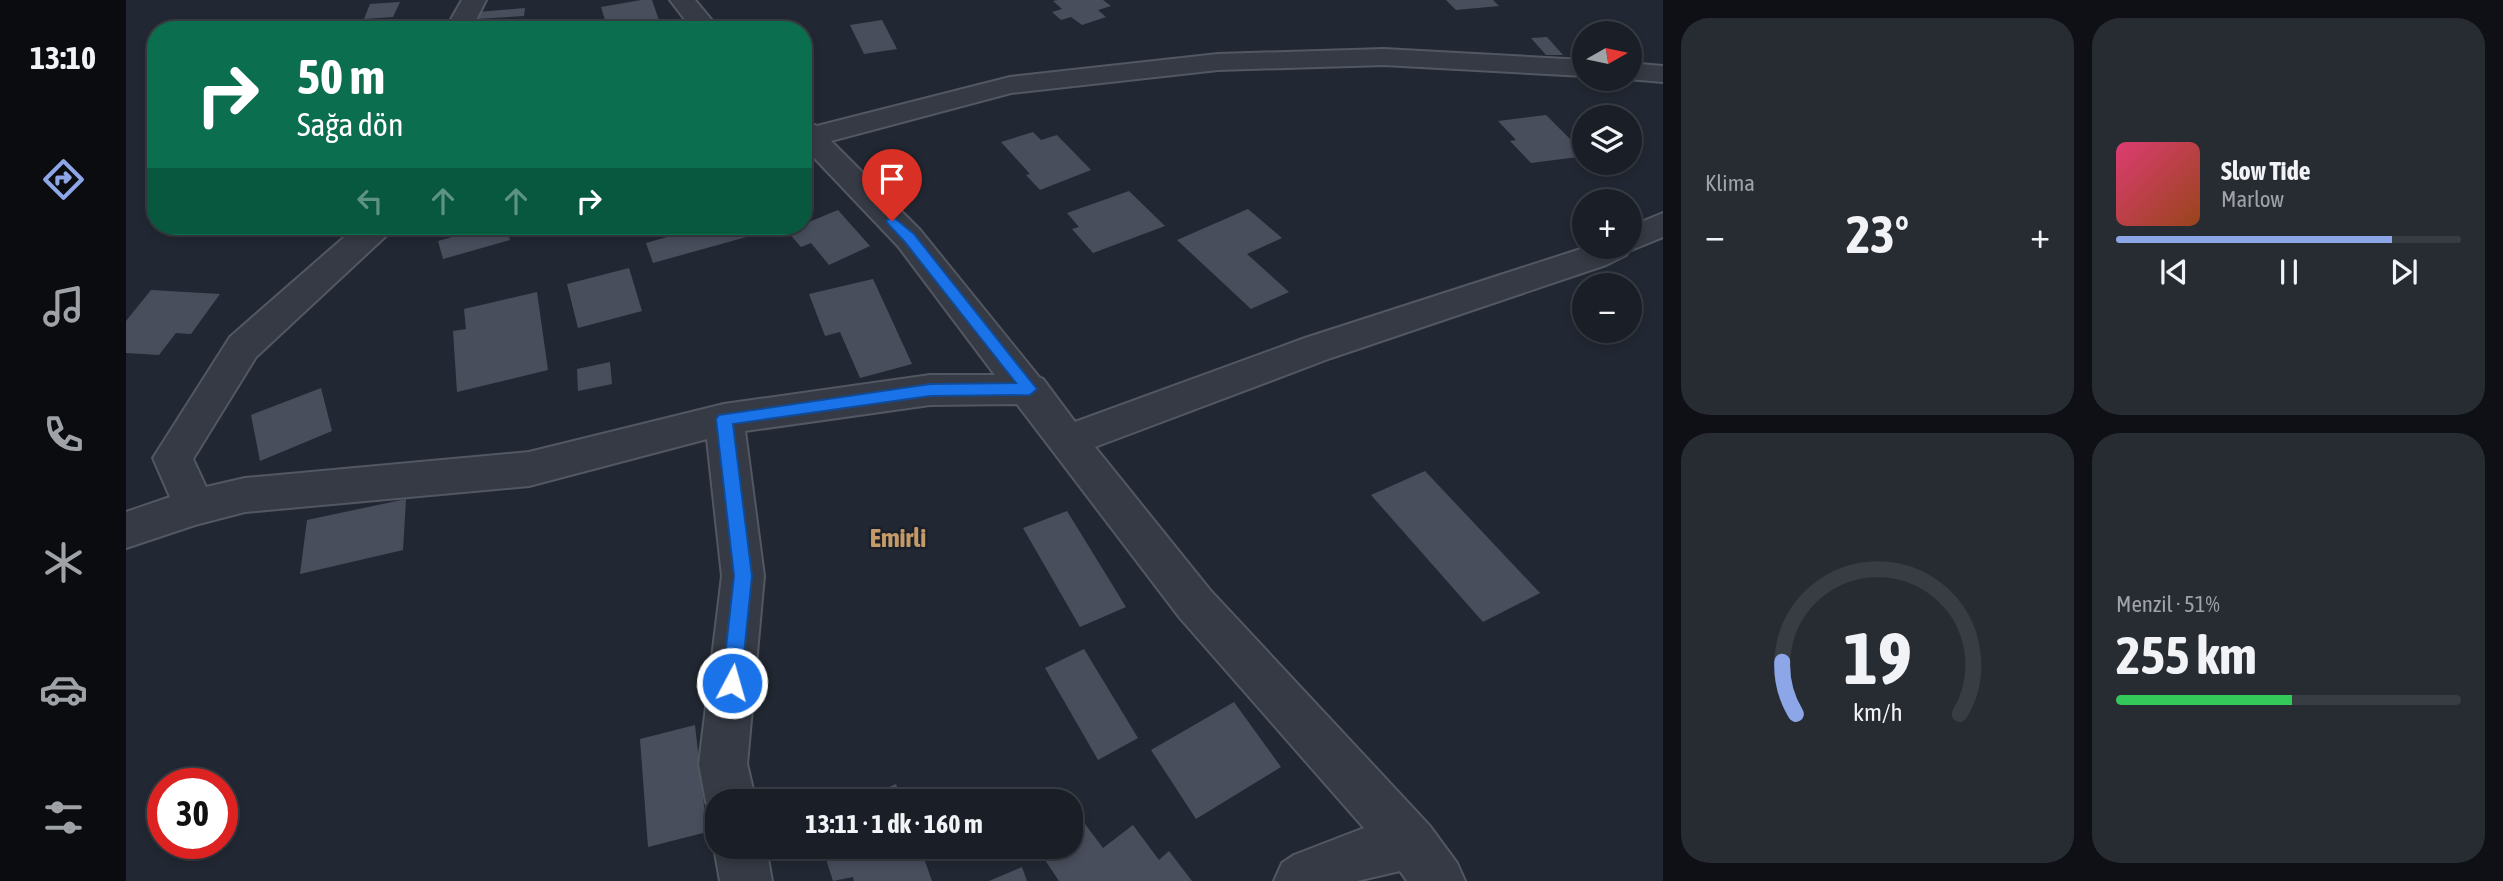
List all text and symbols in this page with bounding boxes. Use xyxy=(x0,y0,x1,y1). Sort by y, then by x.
north arrow xyxy=(1572,21,1642,91)
map controls xyxy=(1572,21,1642,343)
text: 13:10 xyxy=(30,39,96,76)
text: 50 m xyxy=(297,48,385,104)
icon: right xyxy=(182,49,273,140)
button: layers xyxy=(1572,105,1642,175)
text: Sağa dön xyxy=(297,106,403,143)
pin xyxy=(862,149,922,221)
icon: directions xyxy=(39,155,88,204)
text: Slow Tide xyxy=(2221,156,2311,186)
icon: arrive xyxy=(873,160,911,198)
text: Klima xyxy=(1705,170,1755,196)
icon: left xyxy=(351,182,389,220)
icon: ahead xyxy=(424,182,462,220)
icon: ahead xyxy=(497,182,535,220)
icon: right xyxy=(570,182,608,220)
text: Marlow xyxy=(2221,186,2284,212)
button: + xyxy=(1572,189,1642,259)
text: 23° xyxy=(1846,204,1909,264)
text: − xyxy=(1705,213,1725,256)
text: + xyxy=(2030,213,2050,256)
icon: previous xyxy=(2155,253,2193,291)
icon: pause xyxy=(2270,253,2308,291)
icon: next xyxy=(2385,253,2423,291)
button: − xyxy=(1572,273,1642,343)
icon: music xyxy=(39,282,88,331)
icon: phone xyxy=(39,410,88,459)
district label: Emirli xyxy=(870,523,926,553)
icon: climate xyxy=(39,538,88,587)
text: Menzil · 51% xyxy=(2116,591,2220,617)
text: 19 xyxy=(1843,616,1912,699)
text: 255 km xyxy=(2116,625,2257,685)
position arrow xyxy=(695,646,769,720)
icon: car xyxy=(39,665,88,714)
text: km/h xyxy=(1853,698,1902,726)
speed limit sign: 30 xyxy=(147,768,238,859)
icon: filters xyxy=(39,793,88,842)
text: 13:11 · 1 dk · 160 m xyxy=(805,809,983,839)

